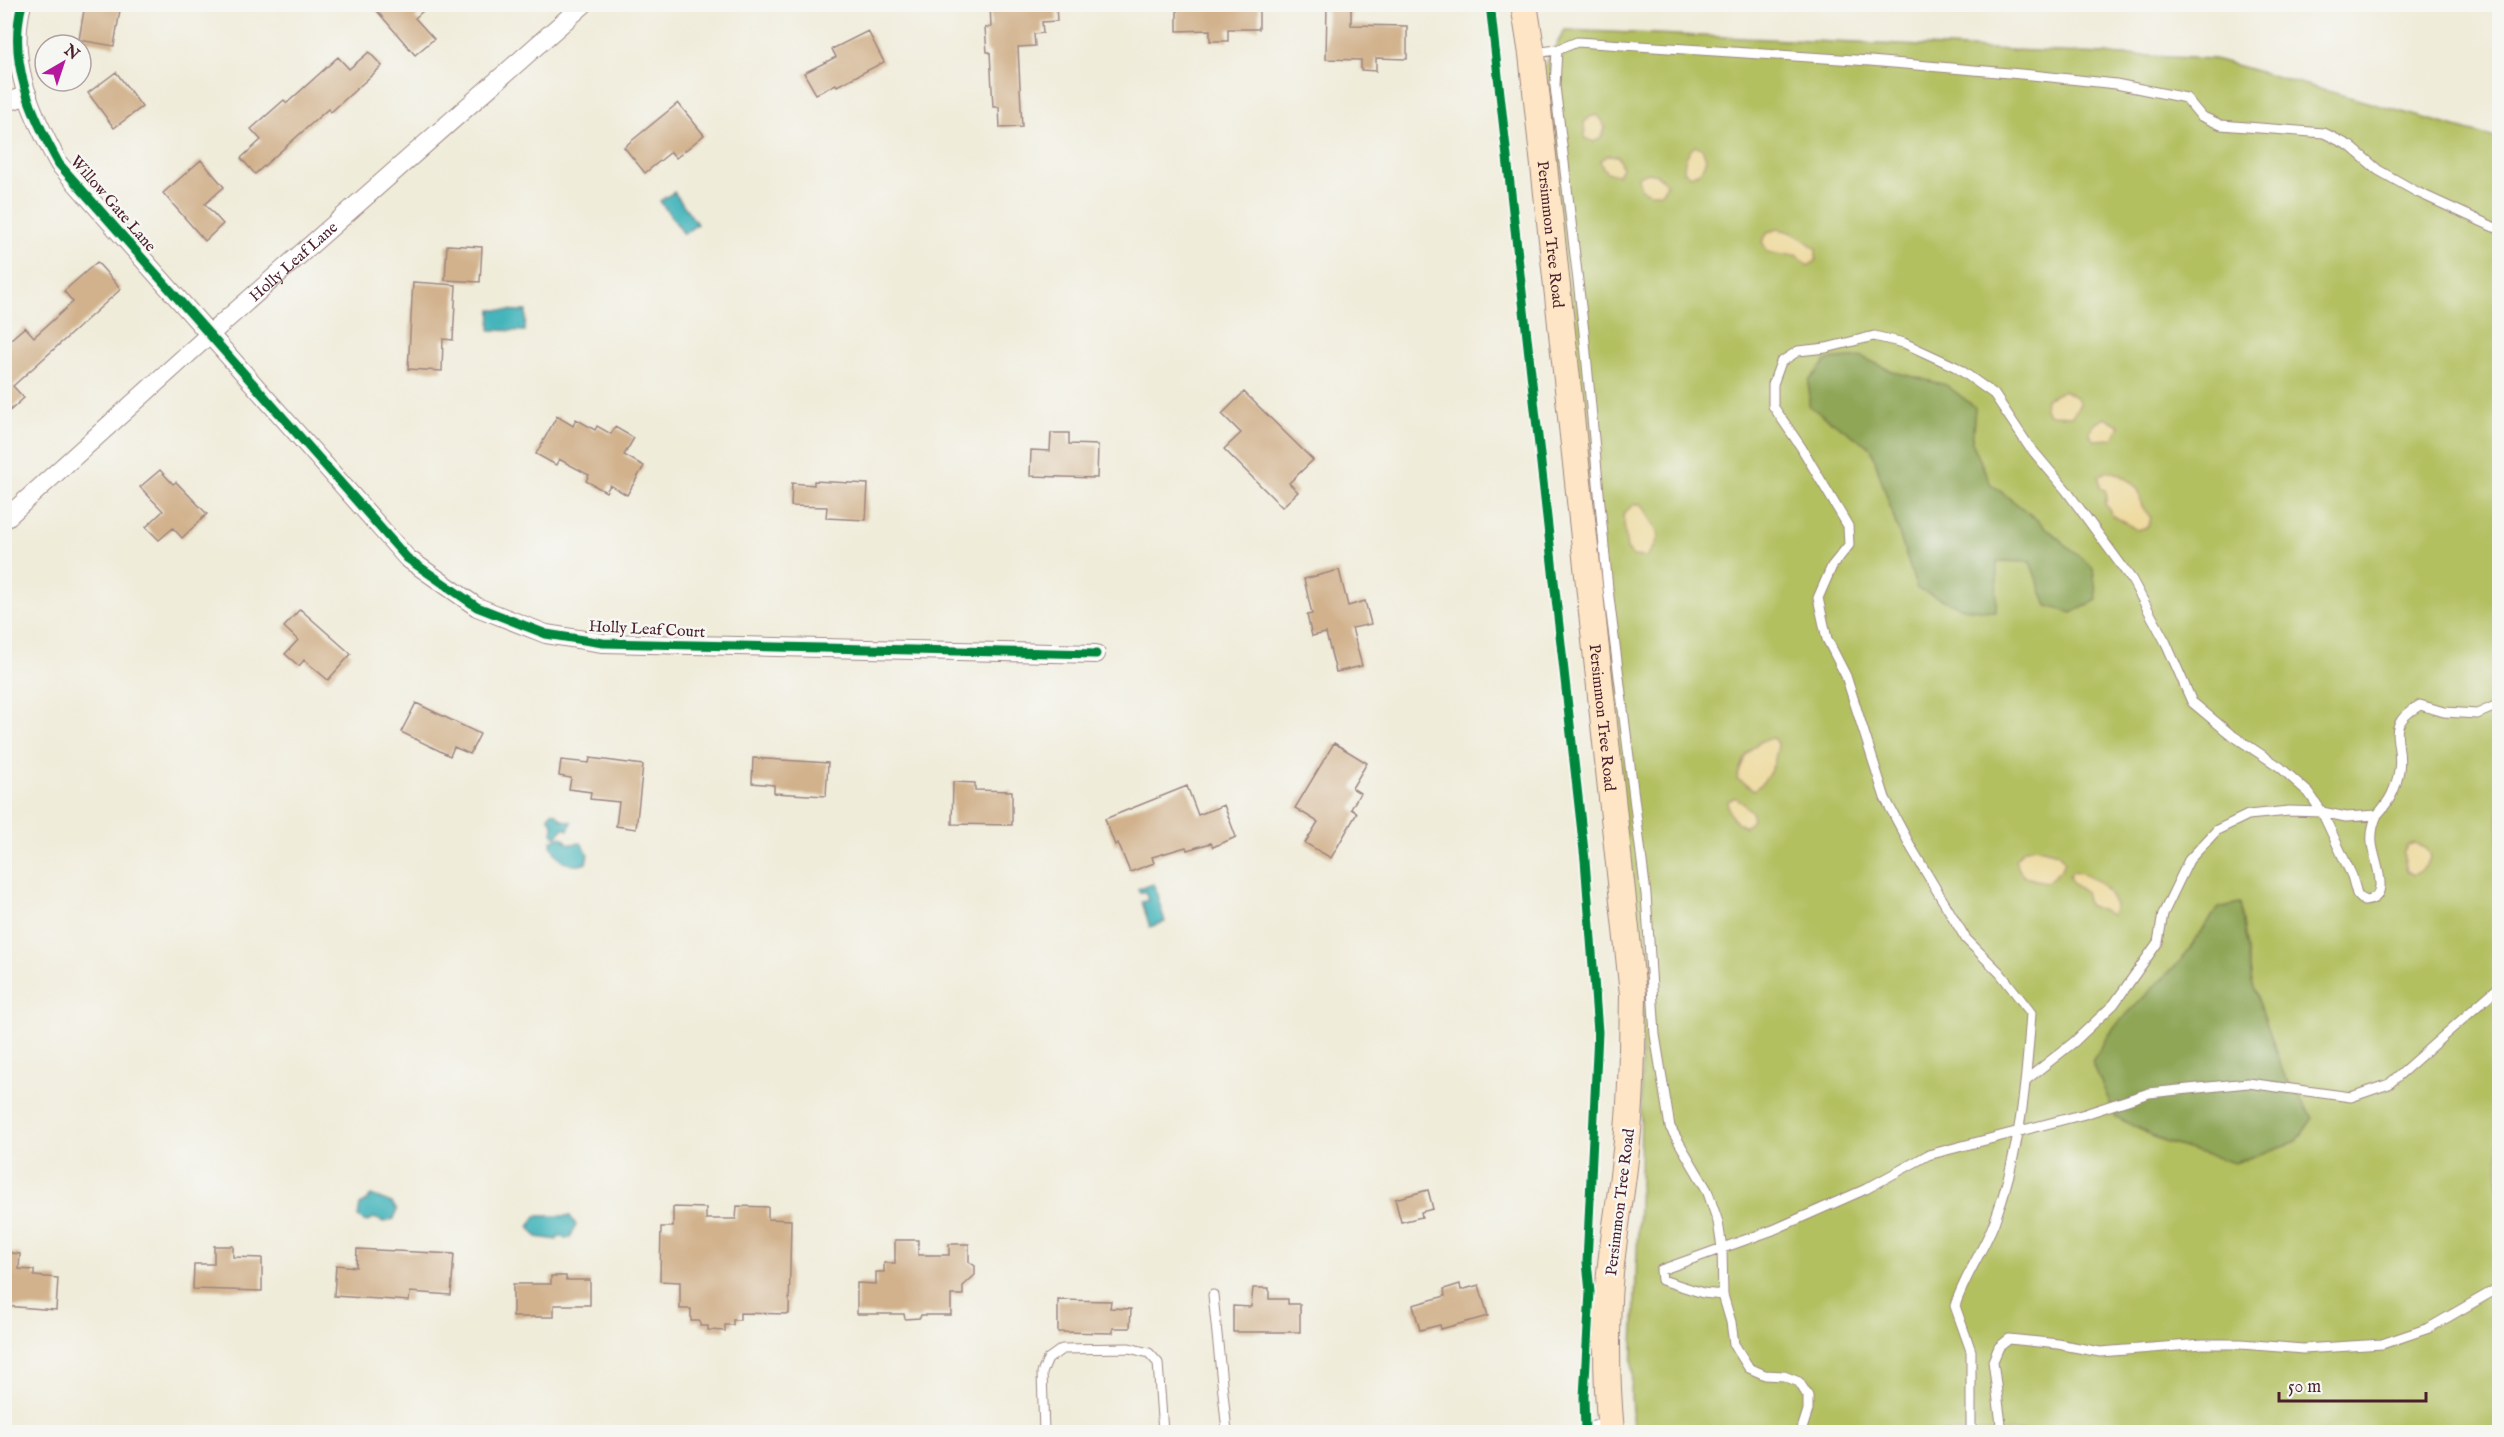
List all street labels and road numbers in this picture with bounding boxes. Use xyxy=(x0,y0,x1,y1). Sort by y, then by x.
street label: Willow Gate Lane xyxy=(65,152,160,256)
street label: Persimmon Tree Road xyxy=(1532,160,1567,310)
street label: Holly Leaf Lane xyxy=(246,218,342,307)
street label: Holly Leaf Court xyxy=(588,617,706,643)
street label: Persimmon Tree Road xyxy=(1583,643,1619,793)
street label: Persimmon Tree Road xyxy=(1602,1127,1640,1277)

